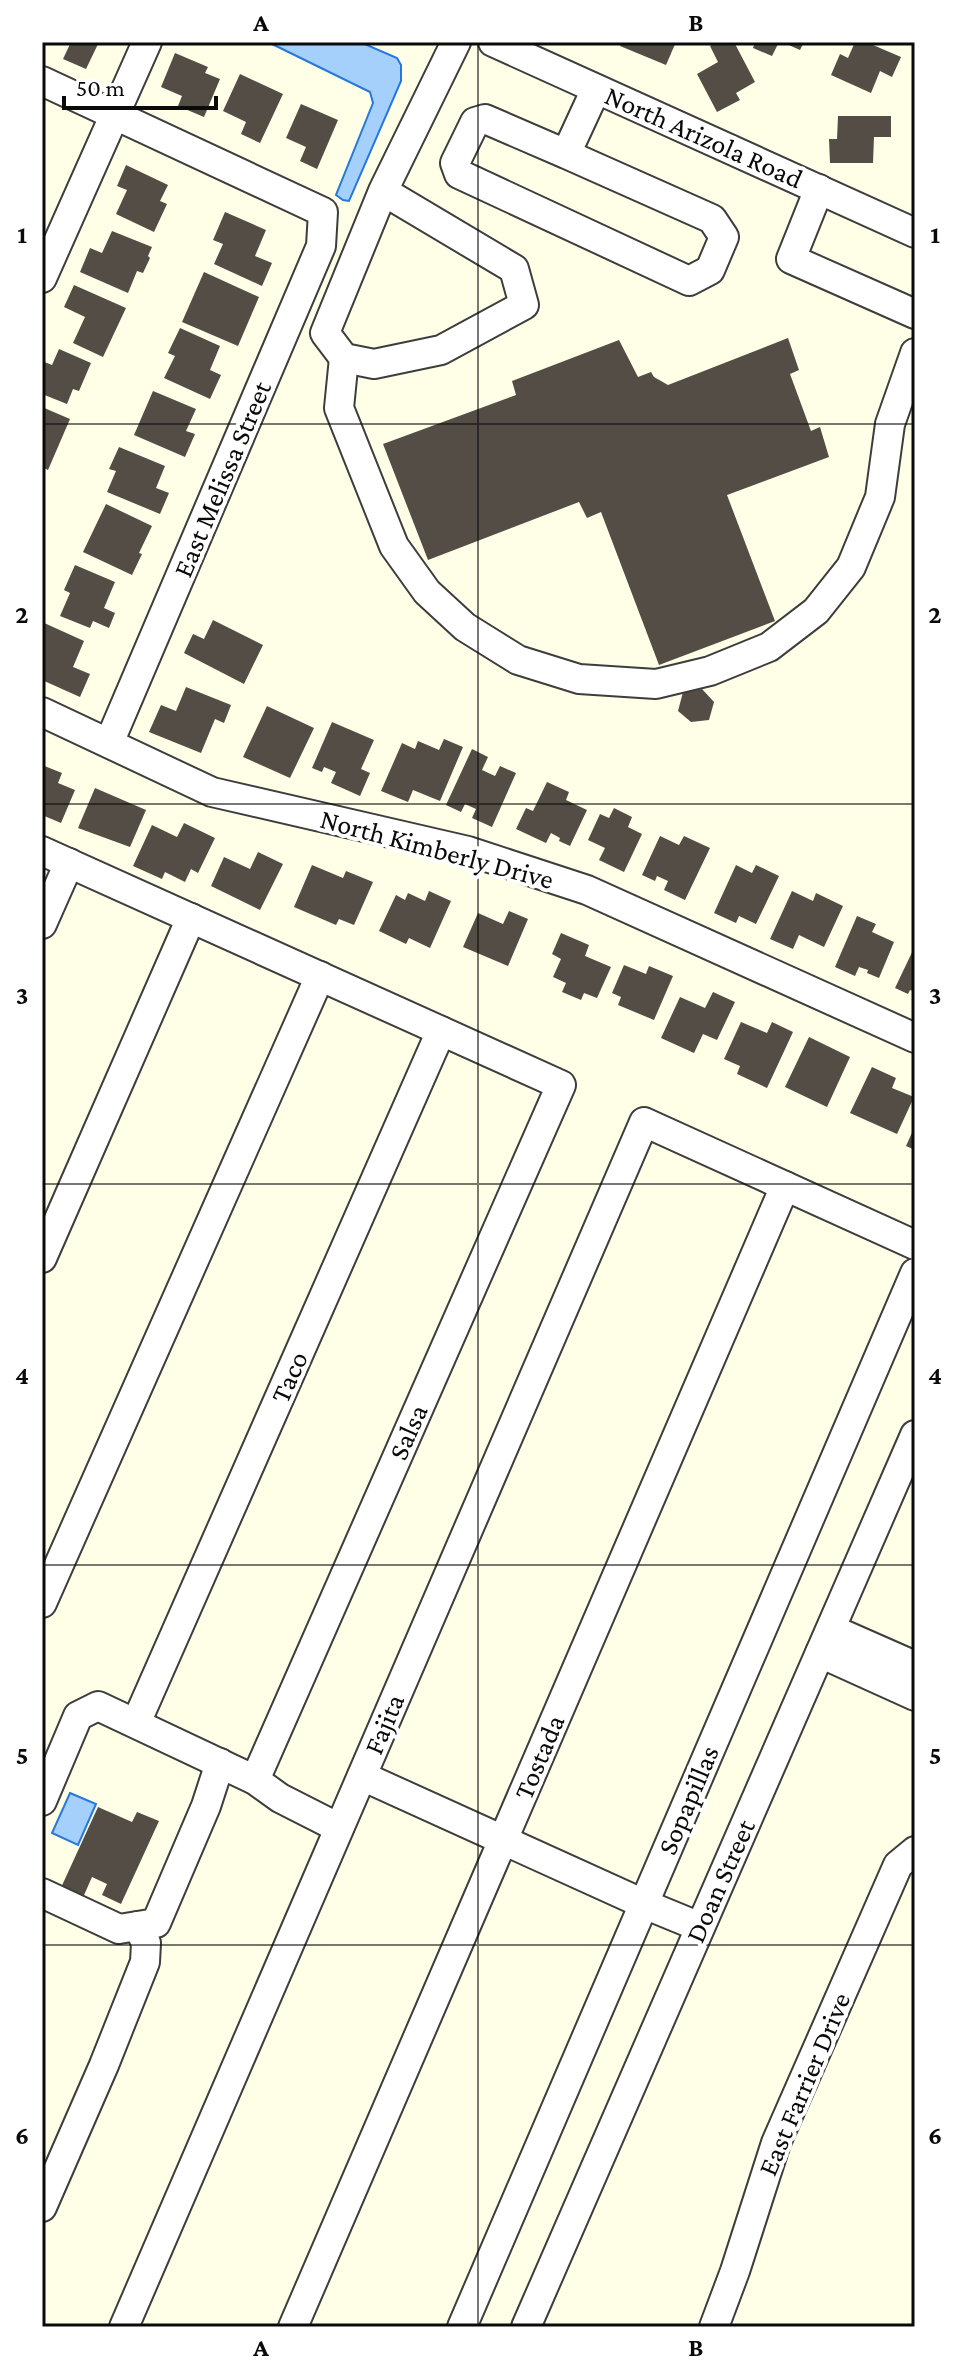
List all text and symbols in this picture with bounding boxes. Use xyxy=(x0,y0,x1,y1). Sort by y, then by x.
text: A xyxy=(252,8,269,37)
text: B xyxy=(688,8,704,37)
scale bar xyxy=(64,60,216,110)
text: 50 m xyxy=(76,74,125,101)
street label: North Arizola Road xyxy=(600,80,808,195)
text: 1 xyxy=(17,220,27,249)
text: 1 xyxy=(930,220,940,249)
street label: East Melissa Street xyxy=(167,376,278,582)
text: 2 xyxy=(15,600,29,629)
text: 2 xyxy=(928,600,942,629)
street label: North Kimberly Drive xyxy=(317,803,557,895)
text: 3 xyxy=(16,981,28,1010)
text: 3 xyxy=(929,981,941,1010)
street label: Taco xyxy=(264,1347,314,1407)
text: 4 xyxy=(15,1361,29,1390)
text: 4 xyxy=(928,1361,942,1390)
street label: Salsa xyxy=(382,1399,434,1465)
street label: Fajita xyxy=(358,1689,410,1759)
street label: Tostada xyxy=(507,1710,571,1804)
text: 5 xyxy=(16,1741,28,1770)
street label: Sopapillas xyxy=(651,1741,725,1859)
text: 5 xyxy=(929,1741,941,1770)
street label: Doan Street xyxy=(679,1814,761,1947)
street label: East Farrier Drive xyxy=(752,1988,856,2180)
text: 6 xyxy=(15,2121,29,2150)
text: 6 xyxy=(928,2121,942,2150)
text: A xyxy=(252,2333,269,2362)
text: B xyxy=(688,2333,704,2362)

